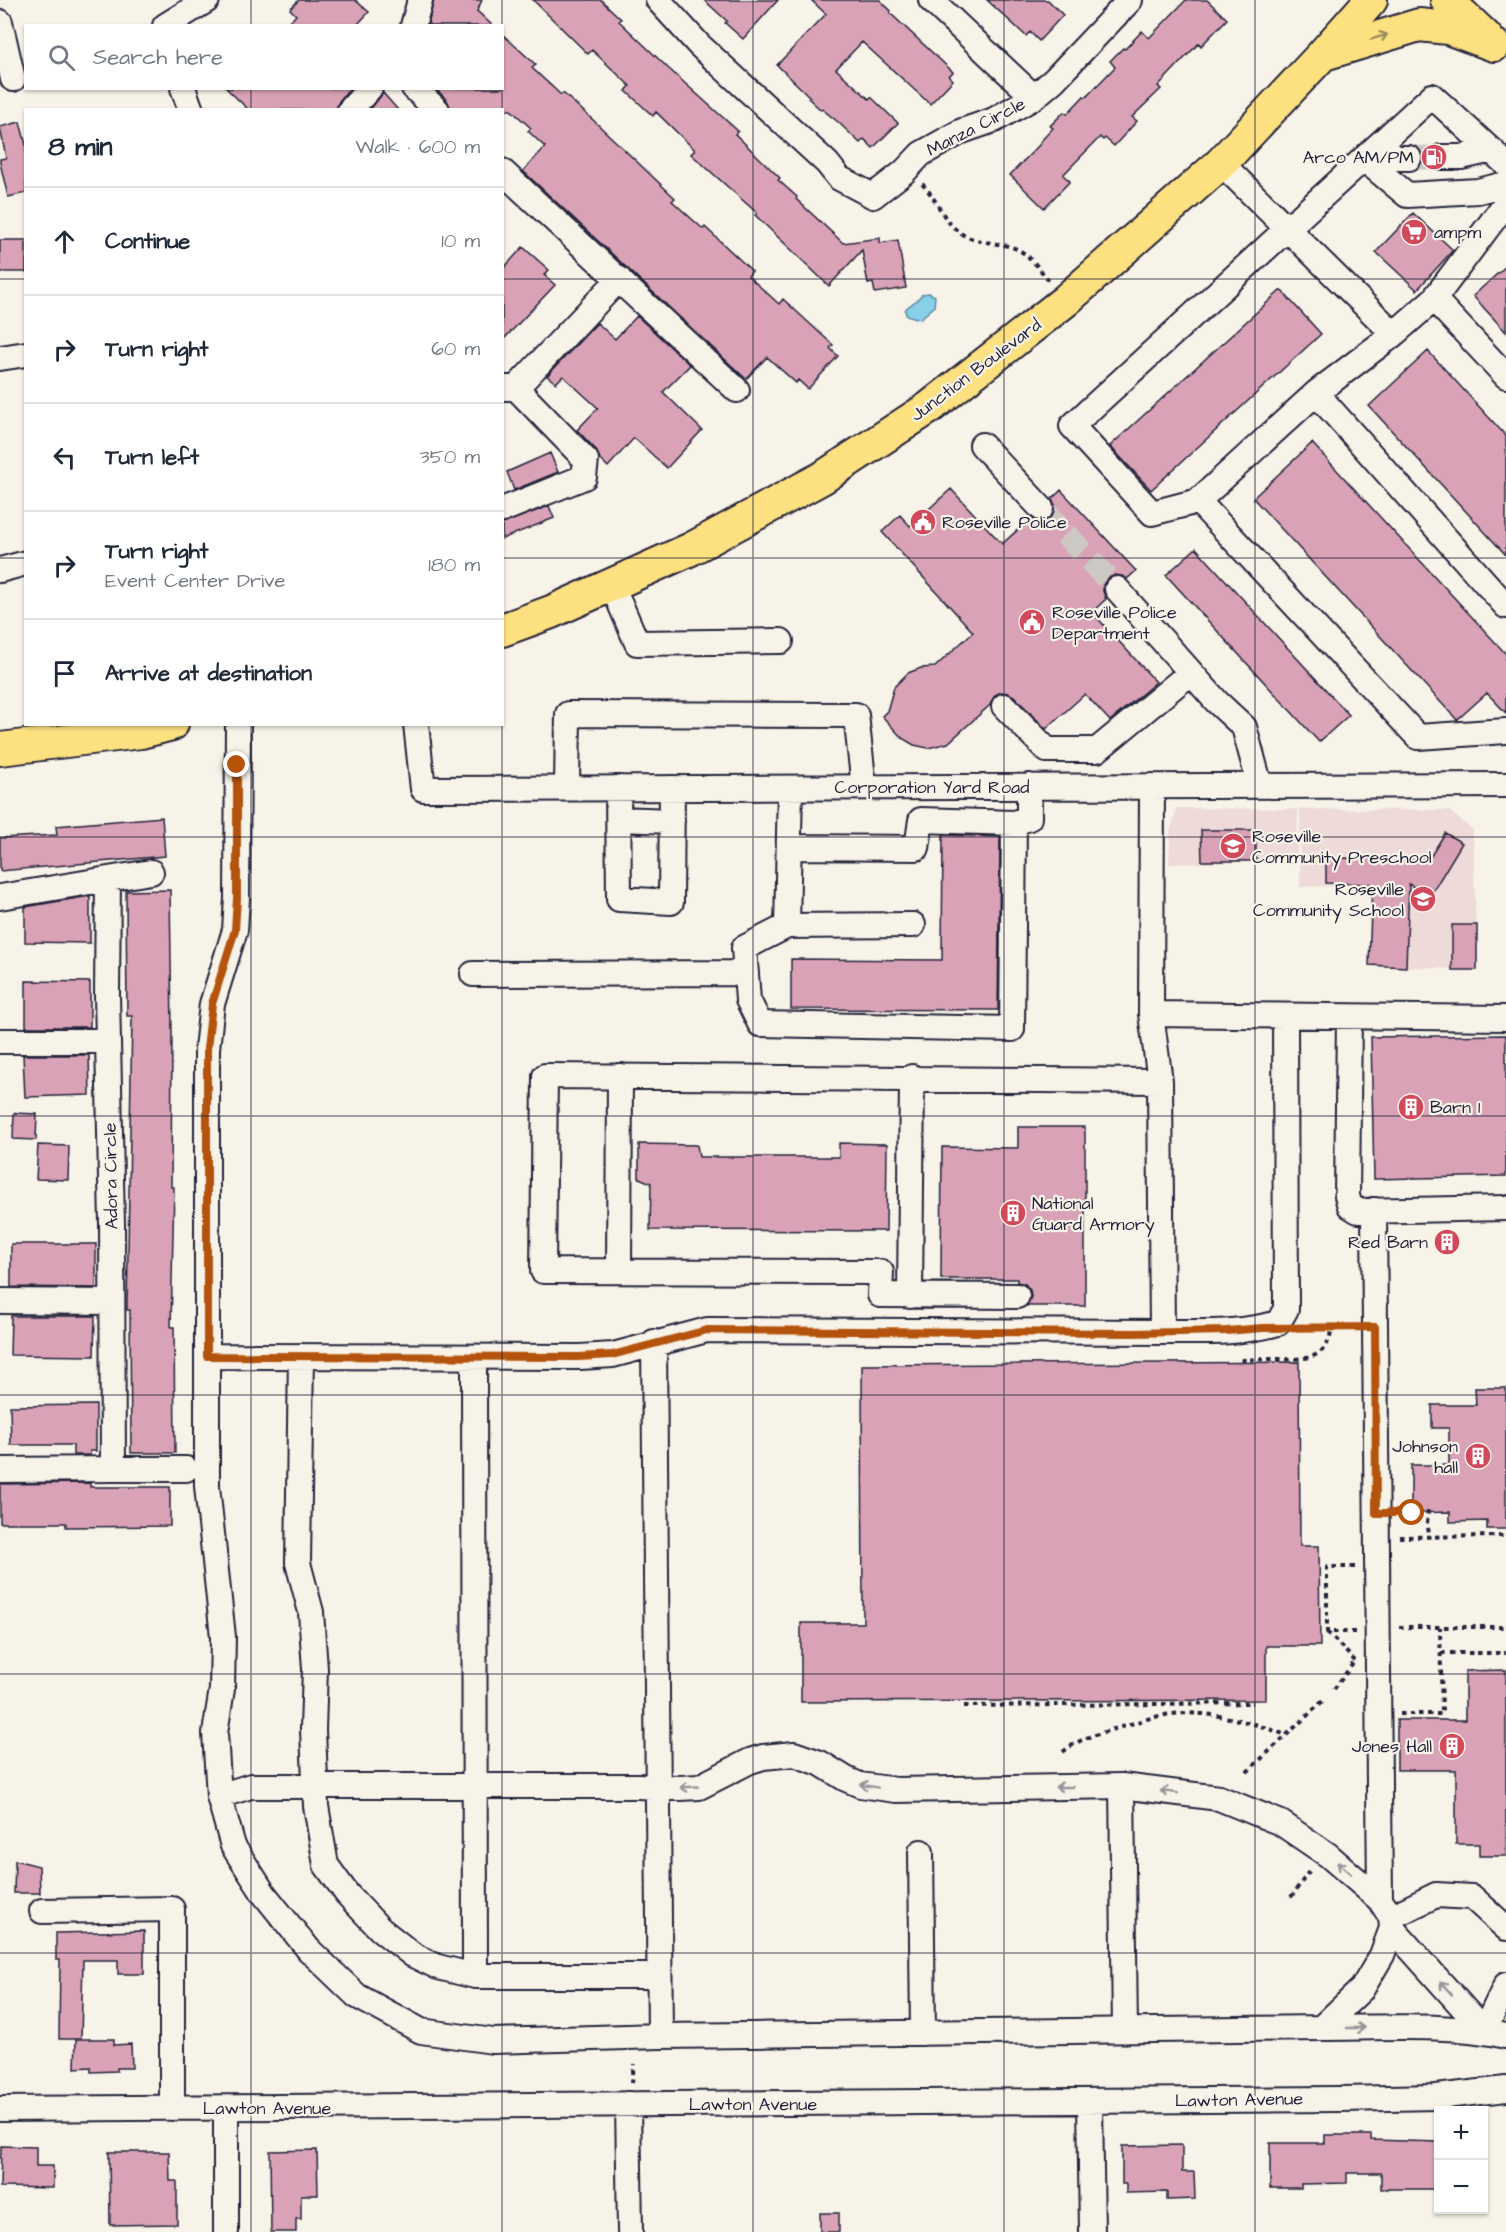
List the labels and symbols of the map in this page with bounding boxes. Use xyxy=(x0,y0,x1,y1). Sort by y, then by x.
one-way arrow xyxy=(1369,31,1388,42)
street label: Manza Circle xyxy=(922,91,1030,163)
fuel station icon: Arco AM/PM xyxy=(1419,142,1449,172)
place label: Arco AM/PM xyxy=(1303,145,1414,170)
supermarket icon: ampm xyxy=(1399,217,1429,247)
place label: ampm xyxy=(1434,220,1481,245)
street label: Junction Boulevard xyxy=(906,313,1046,427)
public building icon: Roseville Police xyxy=(908,507,938,537)
place label: Roseville Police xyxy=(942,510,1067,535)
place label: Roseville Police Department xyxy=(1052,600,1177,646)
public building icon: Roseville Police Department xyxy=(1017,607,1047,637)
route end xyxy=(223,751,249,777)
street label: Corporation Yard Road xyxy=(835,775,1029,800)
place label: Roseville Community Preschool xyxy=(1252,824,1432,871)
school or university icon: Roseville Community Preschool xyxy=(1218,831,1248,861)
place label: Roseville Community School xyxy=(1253,877,1404,924)
school or university icon: Roseville Community School xyxy=(1408,884,1438,914)
building icon: Barn 1 xyxy=(1396,1092,1426,1122)
place label: Barn 1 xyxy=(1430,1095,1480,1120)
street label: Adora Circle xyxy=(98,1122,124,1229)
place label: National Guard Armory xyxy=(1032,1191,1155,1238)
building icon: National Guard Armory xyxy=(998,1198,1028,1228)
building icon: Red Barn xyxy=(1432,1227,1462,1257)
place label: Red Barn xyxy=(1348,1230,1428,1255)
place label: Johnson hall xyxy=(1392,1434,1458,1480)
building icon: Johnson hall xyxy=(1463,1441,1493,1471)
route start xyxy=(1398,1499,1424,1525)
building icon: Jones Hall xyxy=(1437,1731,1467,1761)
place label: Jones Hall xyxy=(1352,1734,1432,1759)
one-way arrow xyxy=(860,1780,879,1791)
one-way arrow xyxy=(1054,1781,1074,1793)
one-way arrow xyxy=(679,1782,699,1793)
one-way arrow xyxy=(1159,1786,1179,1797)
one-way arrow xyxy=(1337,1861,1352,1875)
one-way arrow xyxy=(1439,1980,1452,1996)
one-way arrow xyxy=(1346,2022,1366,2034)
street label: Lawton Avenue xyxy=(1175,2086,1304,2114)
street label: Lawton Avenue xyxy=(689,2092,817,2117)
street label: Lawton Avenue xyxy=(203,2096,331,2121)

